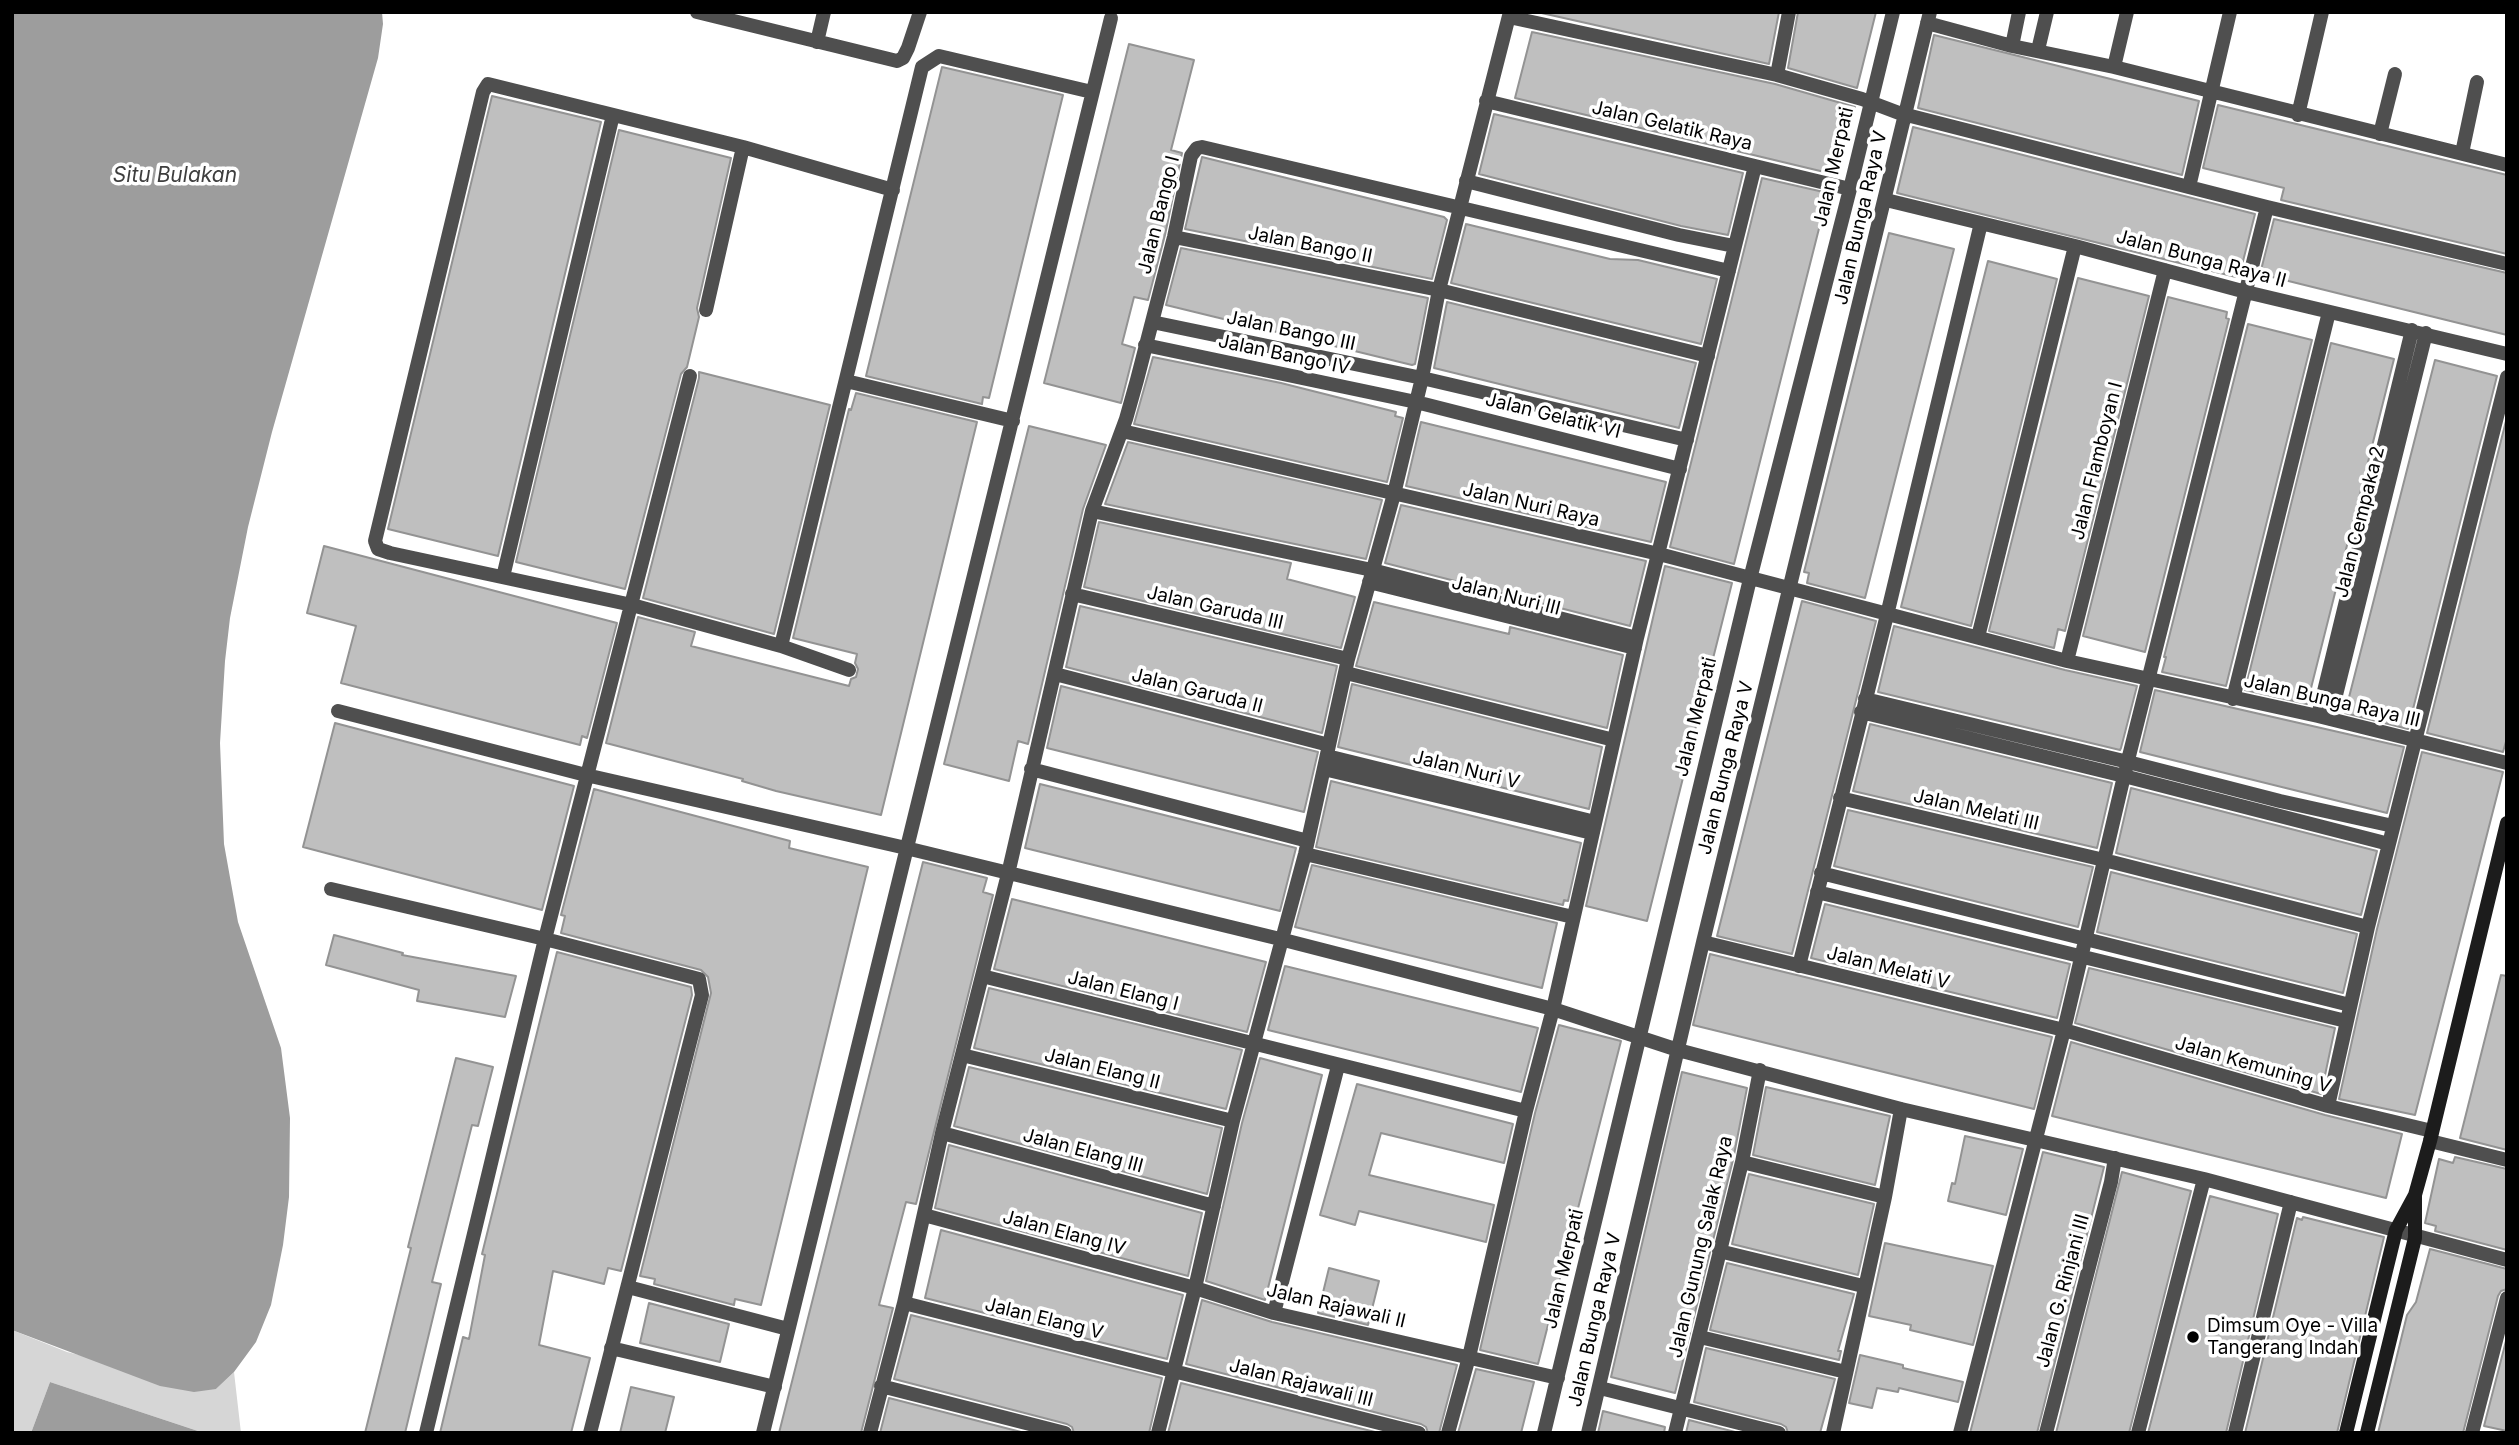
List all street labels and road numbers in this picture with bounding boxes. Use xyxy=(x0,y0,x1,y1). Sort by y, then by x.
street label: Jalan Gelatik Raya xyxy=(1589,96,1755,156)
street label: Jalan Merpati xyxy=(1809,105,1859,229)
street label: Jalan Bunga Raya V xyxy=(1830,129,1892,307)
street label: Jalan Bango I xyxy=(1133,153,1185,277)
street label: Jalan Bango II xyxy=(1246,222,1374,268)
street label: Jalan Bunga Raya II xyxy=(2113,225,2289,293)
street label: Jalan Bango III xyxy=(1224,306,1358,356)
street label: Jalan Bango IV xyxy=(1216,330,1352,380)
street label: Jalan Flamboyan I xyxy=(2066,380,2128,542)
street label: Jalan Gelatik VI xyxy=(1483,388,1623,444)
street label: Jalan Cempaka 2 xyxy=(2330,444,2390,600)
street label: Jalan Nuri Raya xyxy=(1460,478,1602,532)
street label: Jalan Nuri III xyxy=(1449,571,1563,621)
street label: Jalan Garuda III xyxy=(1144,581,1286,635)
street label: Jalan Merpati xyxy=(1670,655,1722,779)
street label: Jalan Garuda II xyxy=(1129,664,1265,718)
street label: Jalan Bunga Raya III xyxy=(2242,670,2422,732)
street label: Jalan Bunga Raya V xyxy=(1693,679,1759,857)
street label: Jalan Nuri V xyxy=(1410,746,1522,794)
street label: Jalan Melati III xyxy=(1911,784,2041,836)
street label: Jalan Melati V xyxy=(1824,942,1952,994)
street label: Jalan Elang I xyxy=(1065,966,1181,1016)
street label: Jalan Kemuning V xyxy=(2172,1032,2334,1098)
street label: Jalan Elang II xyxy=(1042,1044,1162,1094)
street label: Jalan Elang III xyxy=(1020,1124,1146,1178)
street label: Jalan Gunung Salak Raya xyxy=(1664,1134,1738,1360)
street label: Jalan Elang IV xyxy=(1000,1206,1128,1260)
street label: Jalan Merpati xyxy=(1539,1207,1589,1331)
street label: Jalan G. Rinjani III xyxy=(2032,1212,2094,1370)
street label: Jalan Bunga Raya V xyxy=(1564,1231,1626,1409)
street label: Jalan Rajawali II xyxy=(1264,1279,1408,1333)
street label: Jalan Elang V xyxy=(982,1293,1106,1345)
street label: Jalan Rajawali III xyxy=(1227,1354,1375,1412)

